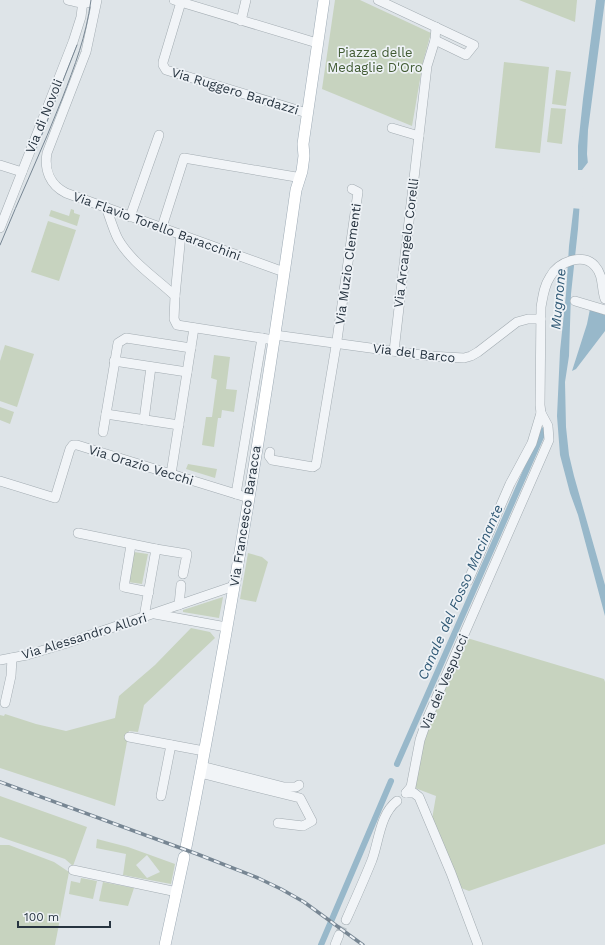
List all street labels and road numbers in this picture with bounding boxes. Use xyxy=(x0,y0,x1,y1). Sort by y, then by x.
street label: Via Ruggero Bardazzi xyxy=(170,64,300,118)
street label: Via di Novoli xyxy=(22,77,66,155)
street label: Via Arcangelo Corelli xyxy=(391,177,421,309)
street label: Via Flavio Torello Baracchini xyxy=(71,189,243,263)
street label: Via Muzio Clementi xyxy=(332,202,364,326)
street label: Via del Barco xyxy=(372,340,456,366)
street label: Via Orazio Vecchi xyxy=(87,442,195,488)
street label: Via Francesco Baracca xyxy=(226,444,264,588)
street label: Via Alessandro Allori xyxy=(20,610,148,662)
street label: Via dei Vespucci xyxy=(417,632,471,732)

